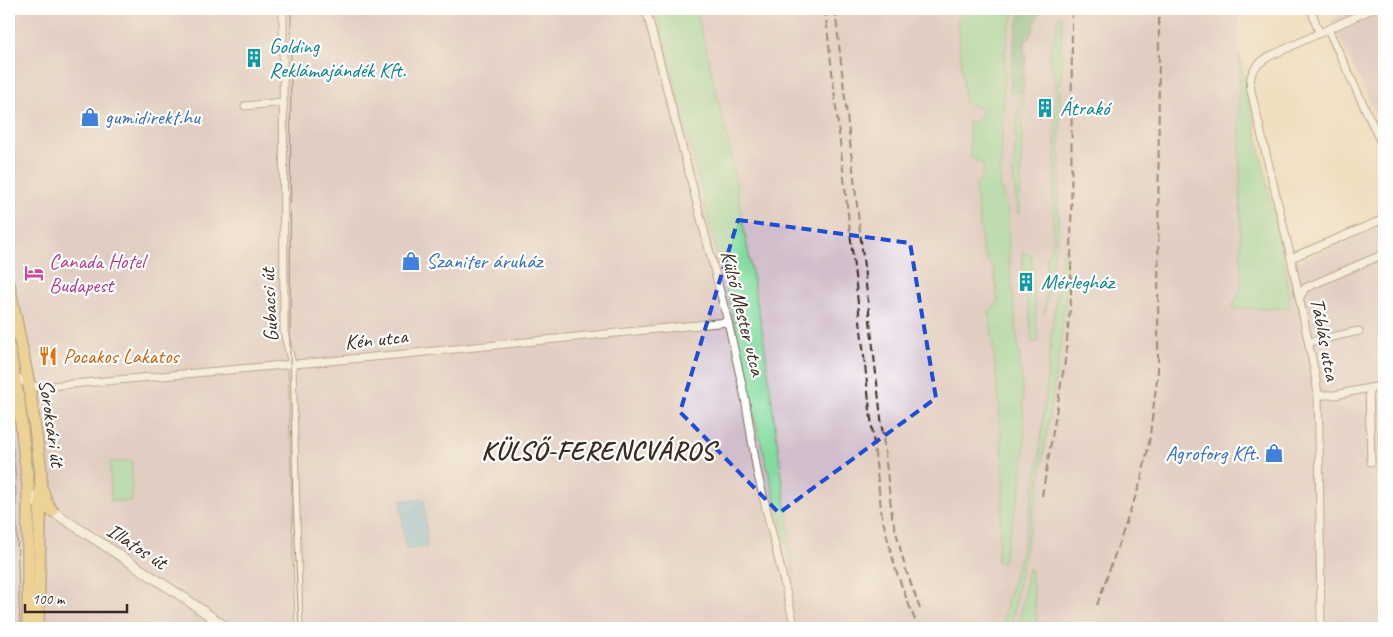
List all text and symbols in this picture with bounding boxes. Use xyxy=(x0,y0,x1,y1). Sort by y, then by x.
place label: Golding Reklámajándék Kft. xyxy=(269,33,407,83)
building icon: Golding Reklámajándék Kft. xyxy=(243,47,265,69)
place label: Átrakó xyxy=(1060,95,1112,121)
building icon: Átrakó xyxy=(1034,97,1056,119)
place label: gumidirekt.hu xyxy=(105,104,201,130)
shop icon: gumidirekt.hu xyxy=(79,106,101,128)
place label: Canada Hotel Budapest xyxy=(49,248,148,298)
place label: Szaniter áruház xyxy=(426,248,544,274)
street label: Külső Mester utca xyxy=(715,248,772,380)
shop icon: Szaniter áruház xyxy=(400,250,422,272)
hotel icon: Canada Hotel Budapest xyxy=(23,262,45,284)
street label: Gubacsi út xyxy=(254,266,284,342)
place label: Mérlegház xyxy=(1041,269,1116,295)
building icon: Mérlegház xyxy=(1015,271,1037,293)
street label: Táblás utca xyxy=(1304,295,1346,384)
street label: Kén utca xyxy=(343,323,410,355)
place label: Pocakos Lakatos xyxy=(63,343,180,369)
restaurant icon: Pocakos Lakatos xyxy=(37,345,59,367)
street label: Soroksári út xyxy=(33,378,71,470)
district label: KÜLSŐ-FERENCVÁROS xyxy=(481,434,720,467)
place label: Agroforg Kft. xyxy=(1166,440,1260,466)
shop icon: Agroforg Kft. xyxy=(1263,442,1285,464)
street label: Illatos út xyxy=(102,517,174,576)
scale bar xyxy=(25,582,128,614)
text: 100 m xyxy=(32,590,66,609)

